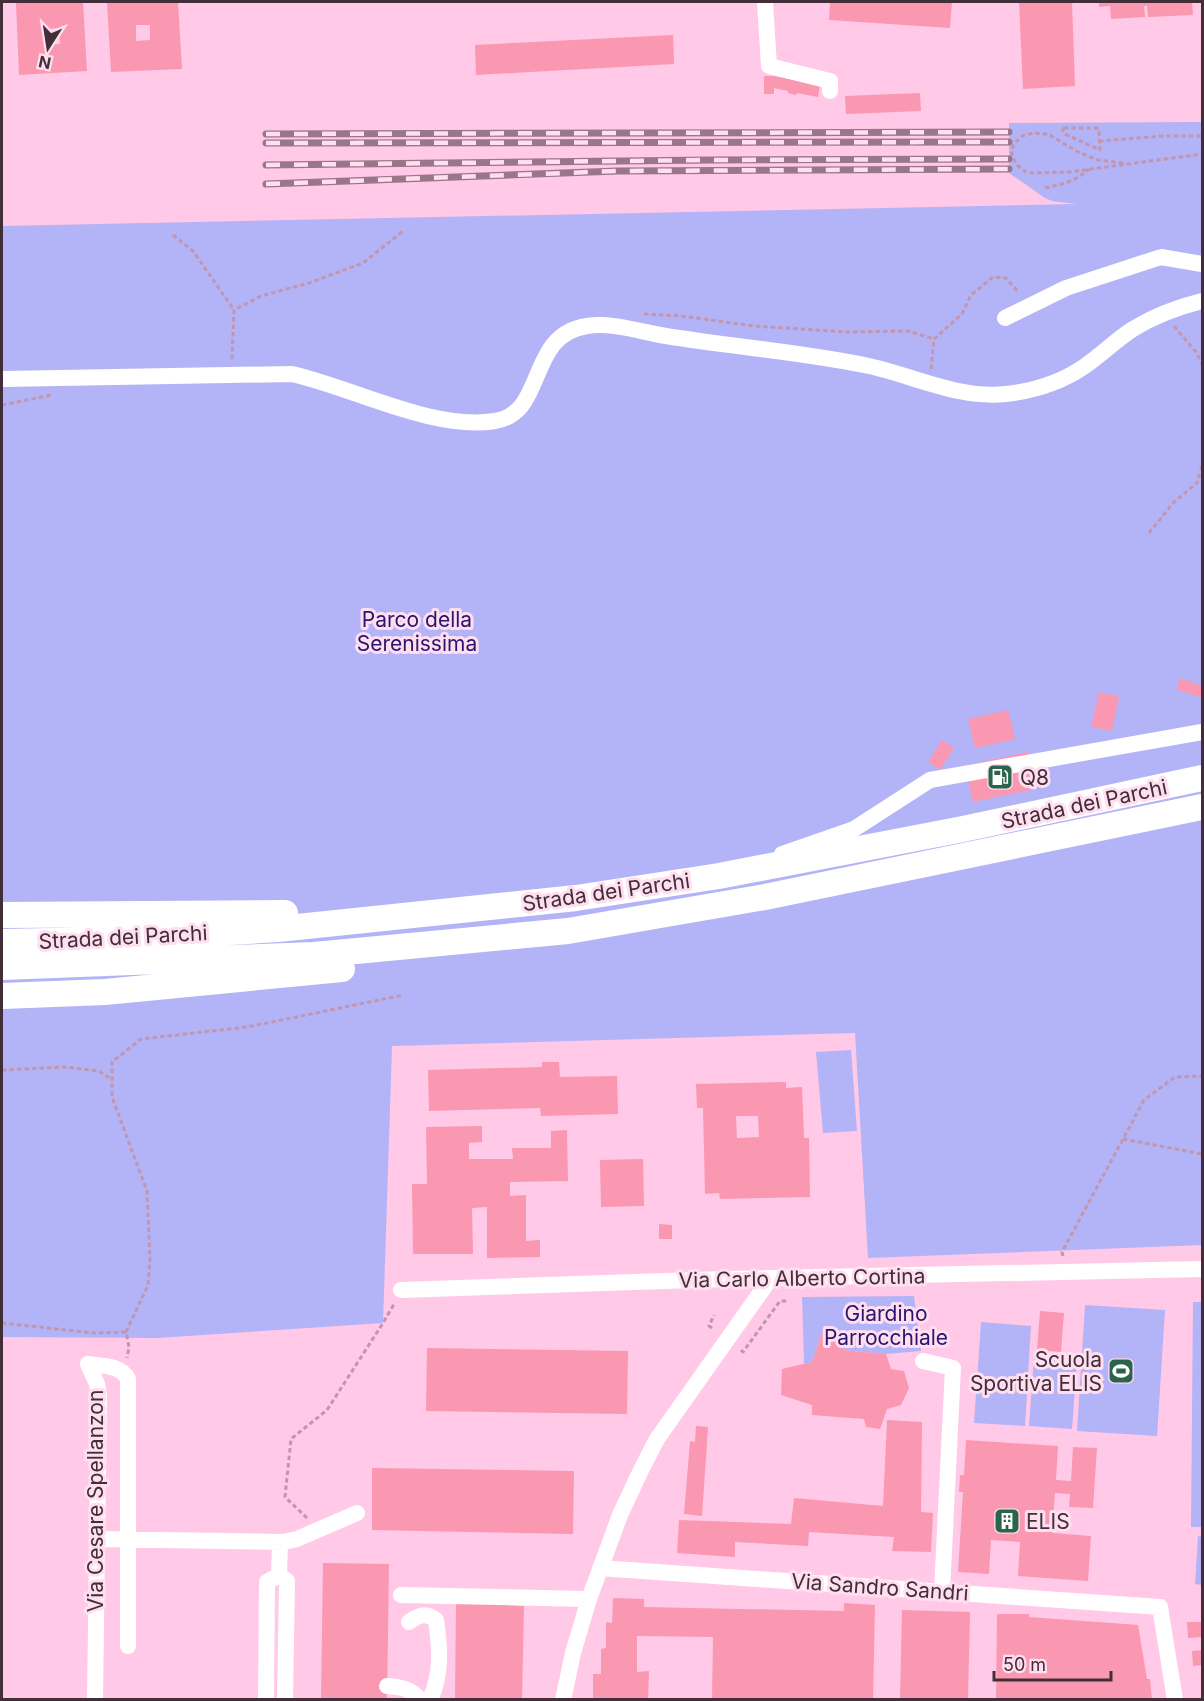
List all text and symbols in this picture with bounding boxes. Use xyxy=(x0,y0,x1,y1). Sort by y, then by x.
north arrow xyxy=(18,18,78,78)
text: N xyxy=(37,52,53,74)
park label: Parco della Serenissima xyxy=(357,607,477,656)
fuel station icon: Q8 xyxy=(985,762,1015,792)
place label: Q8 xyxy=(1020,765,1049,790)
street label: Strada dei Parchi xyxy=(999,774,1169,834)
street label: Strada dei Parchi xyxy=(521,868,691,916)
street label: Strada dei Parchi xyxy=(38,920,208,954)
street label: Via Carlo Alberto Cortina xyxy=(678,1263,926,1293)
park label: Giardino Parrocchiale xyxy=(824,1301,948,1350)
place label: Scuola Sportiva ELIS xyxy=(970,1347,1102,1396)
sports icon: Scuola Sportiva ELIS xyxy=(1106,1356,1136,1386)
street label: Via Cesare Spellanzon xyxy=(83,1390,108,1612)
building icon: ELIS xyxy=(992,1506,1022,1536)
place label: ELIS xyxy=(1026,1509,1070,1534)
street label: Via Sandro Sandri xyxy=(790,1568,970,1606)
scale bar xyxy=(994,1644,1111,1682)
text: 50 m xyxy=(1003,1654,1046,1675)

